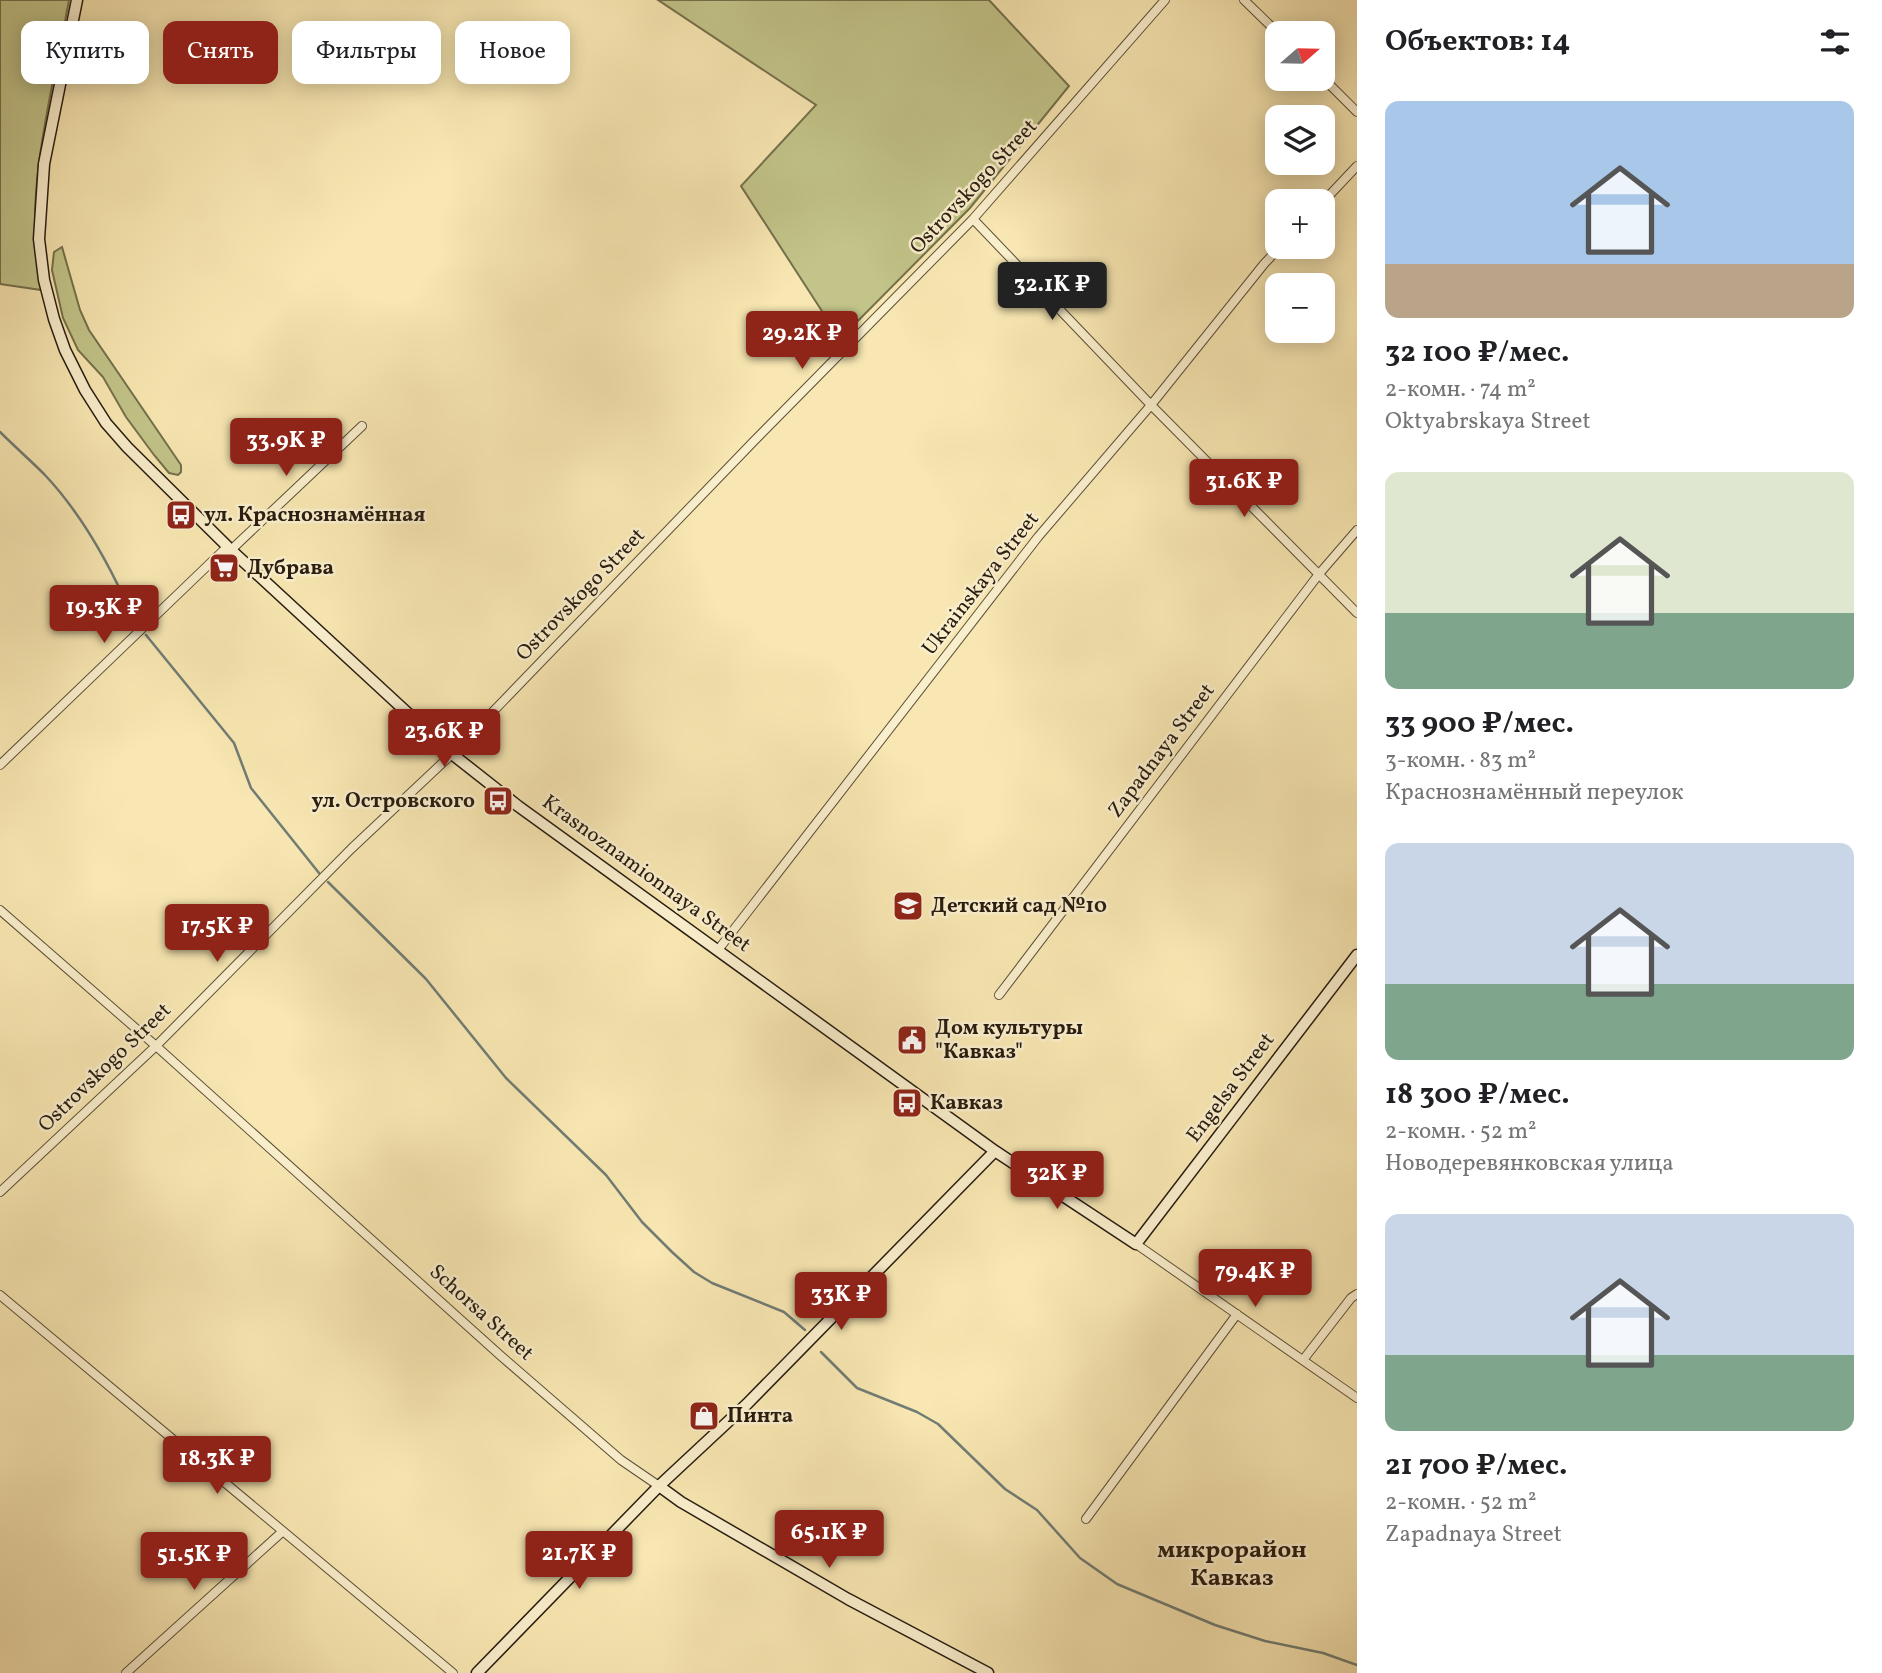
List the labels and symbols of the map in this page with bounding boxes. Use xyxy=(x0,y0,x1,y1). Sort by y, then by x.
north arrow xyxy=(1265,21,1335,91)
street label: Ostrovskogo Street xyxy=(904,113,1044,261)
pin: 32.1K ₽ xyxy=(987,262,1117,322)
pin: 29.2K ₽ xyxy=(737,312,867,371)
pin: 33.9K ₽ xyxy=(221,419,351,478)
pin: 31.6K ₽ xyxy=(1179,460,1309,519)
bus stop icon: ул. Краснознамённая xyxy=(164,498,198,532)
place label: ул. Краснознамённая xyxy=(204,501,425,530)
street label: Ukrainskaya Street xyxy=(916,506,1046,662)
street label: Ostrovskogo Street xyxy=(510,522,652,668)
supermarket icon: Дубрава xyxy=(207,551,241,585)
place label: Дубрава xyxy=(247,554,334,583)
pin: 19.3K ₽ xyxy=(39,586,169,645)
street label: Zapadnaya Street xyxy=(1102,678,1222,824)
pin: 23.6K ₽ xyxy=(379,710,509,769)
bus stop icon: ул. Островского xyxy=(481,784,515,818)
place label: ул. Островского xyxy=(312,787,475,816)
street label: Krasnoznamionnaya Street xyxy=(536,788,756,960)
school or university icon: Детский сад №10 xyxy=(891,889,925,923)
place label: Детский сад №10 xyxy=(931,892,1107,921)
pin: 17.5K ₽ xyxy=(152,904,282,964)
street label: Ostrovskogo Street xyxy=(32,997,178,1139)
place label: Дом культуры "Кавказ" xyxy=(935,1014,1083,1067)
public building icon: Дом культуры "Кавказ" xyxy=(895,1023,929,1057)
street label: Engelsa Street xyxy=(1180,1027,1282,1149)
bus stop icon: Кавказ xyxy=(890,1086,924,1120)
place label: Кавказ xyxy=(930,1089,1003,1118)
pin: 32K ₽ xyxy=(1008,1152,1106,1211)
pin: 79.4K ₽ xyxy=(1190,1250,1320,1309)
street label: Schorsa Street xyxy=(422,1258,540,1368)
pin: 33K ₽ xyxy=(792,1272,890,1332)
shop icon: Пинта xyxy=(687,1399,721,1433)
place label: Пинта xyxy=(727,1402,793,1431)
pin: 18.3K ₽ xyxy=(152,1436,282,1496)
pin: 65.1K ₽ xyxy=(764,1510,894,1570)
pin: 51.5K ₽ xyxy=(129,1532,259,1592)
pin: 21.7K ₽ xyxy=(514,1532,644,1591)
district label: микрорайон Кавказ xyxy=(1157,1534,1307,1596)

